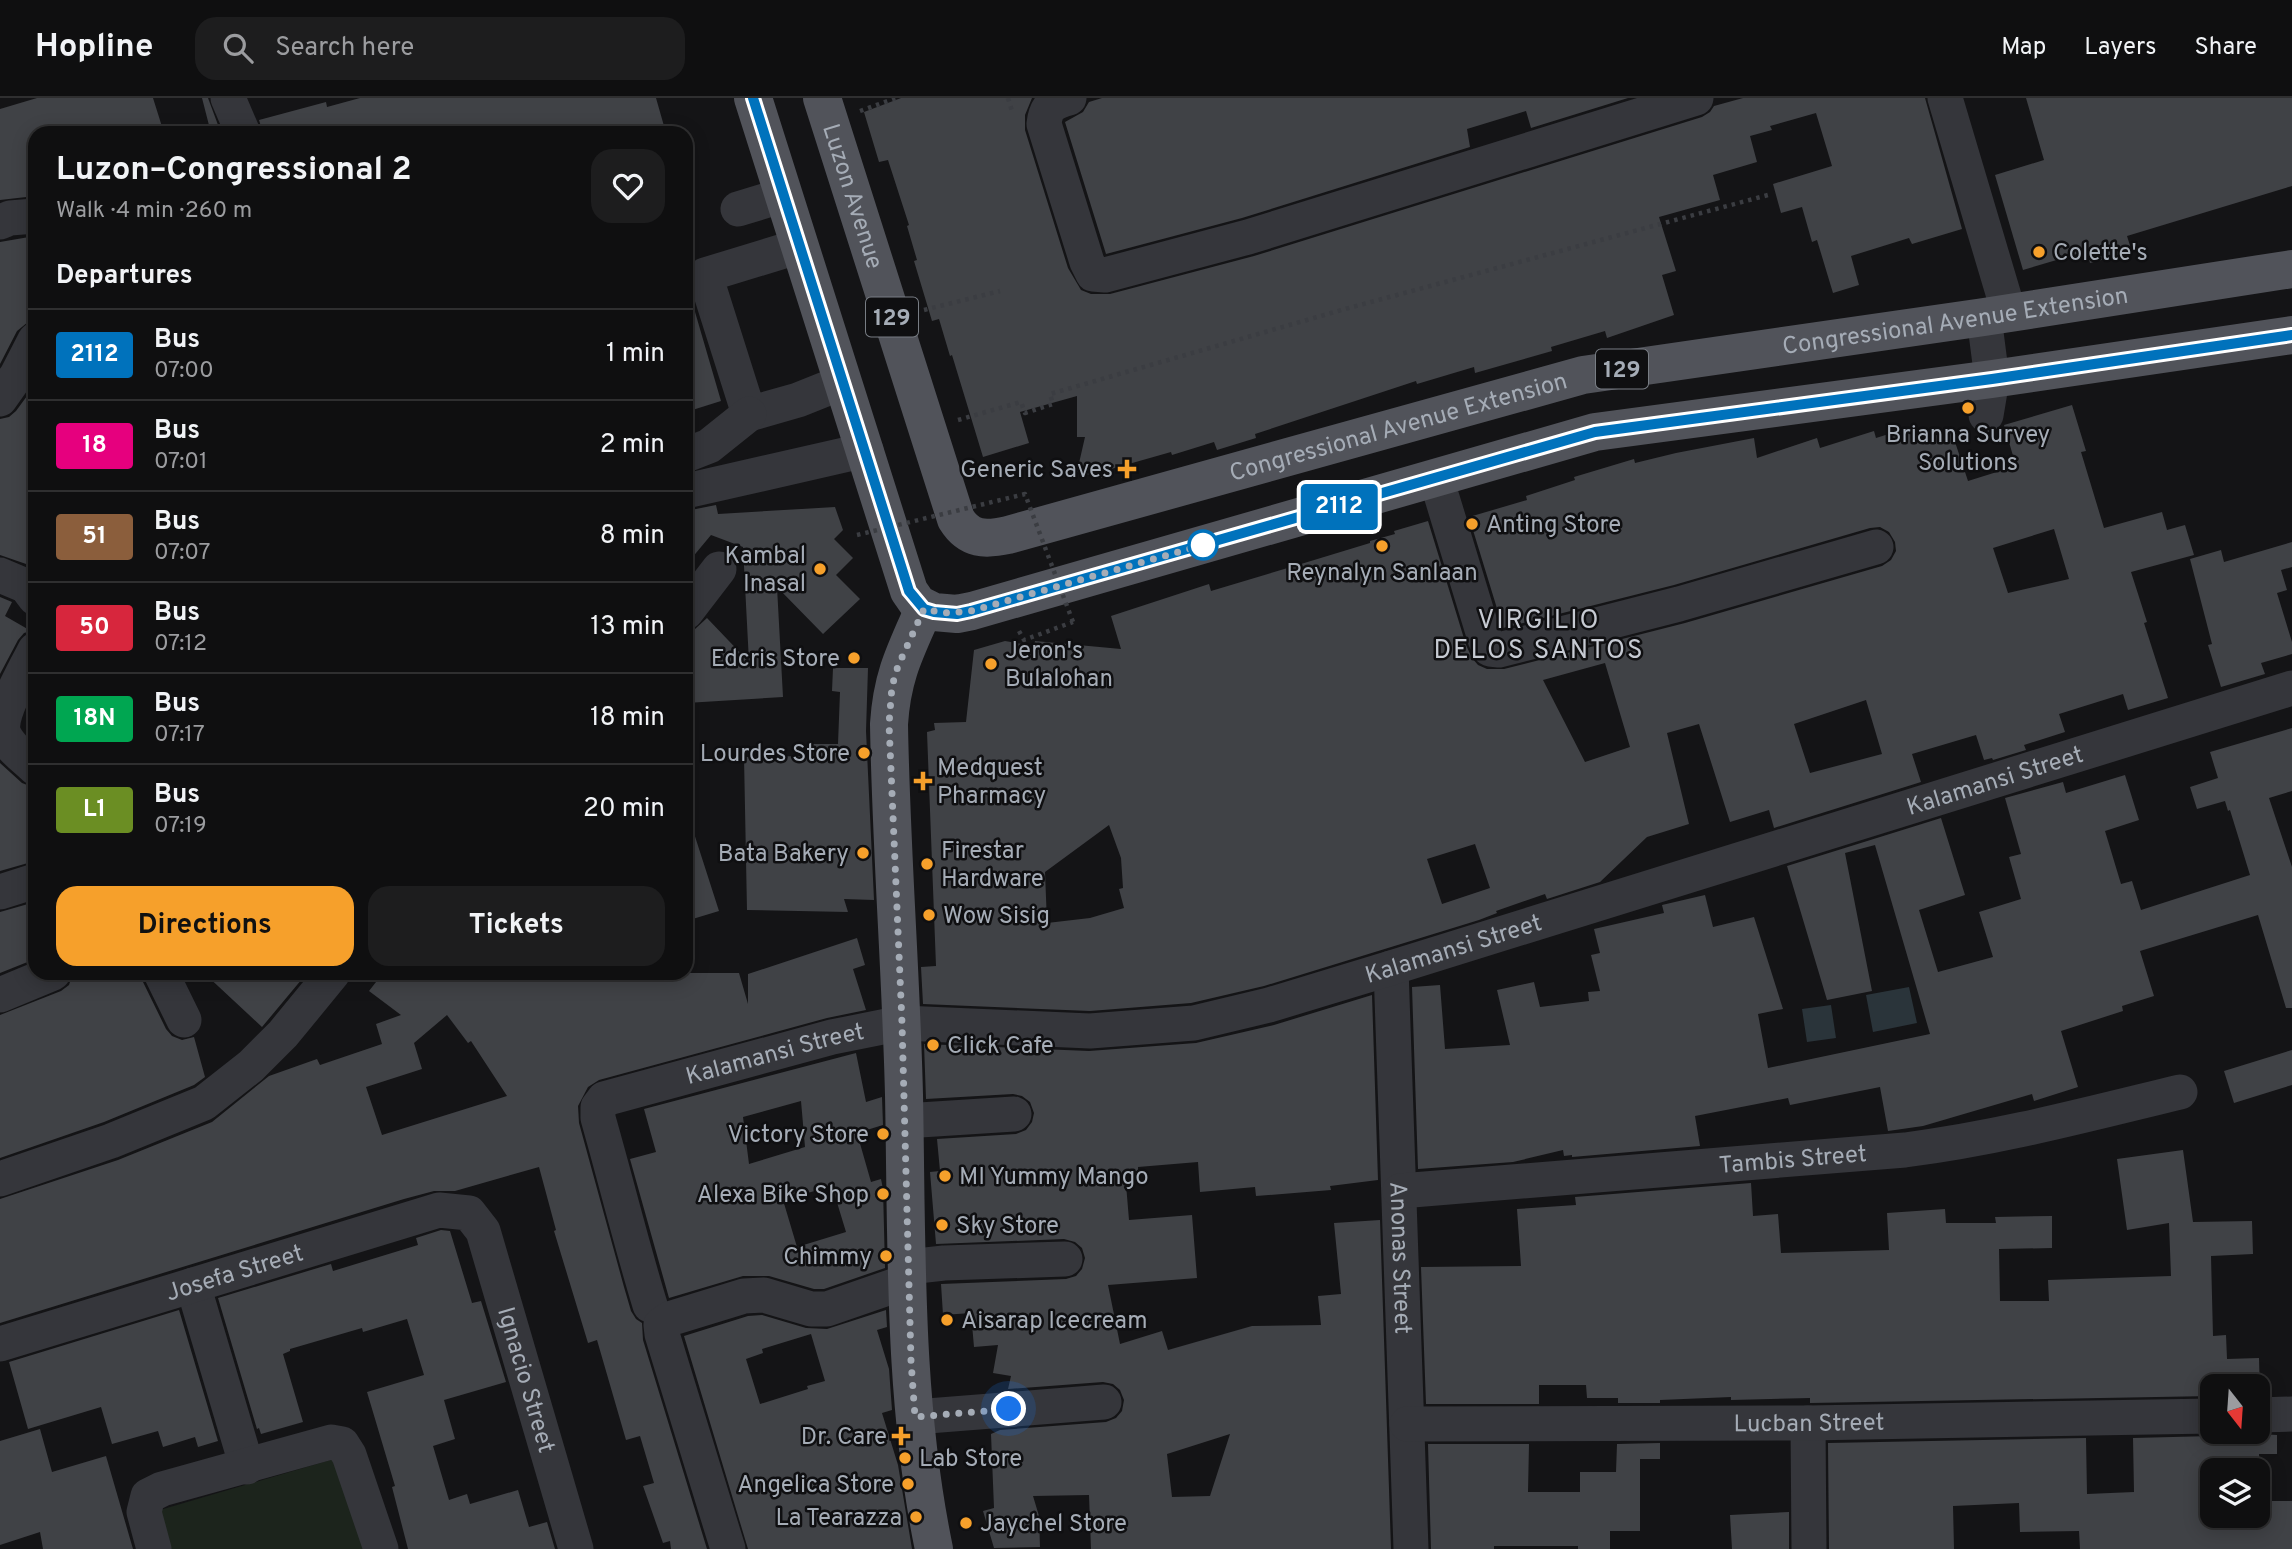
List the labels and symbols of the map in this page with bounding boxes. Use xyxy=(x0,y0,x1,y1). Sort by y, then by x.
street label: Luzon Avenue xyxy=(814,120,888,273)
place label: Colette's xyxy=(2053,239,2148,269)
marker: Colette's xyxy=(2031,244,2047,260)
street label: Congressional Avenue Extension xyxy=(1781,282,2130,363)
road number: 129 xyxy=(866,298,918,336)
road number: 129 xyxy=(1596,350,1648,388)
street label: Congressional Avenue Extension xyxy=(1226,367,1571,490)
marker: Brianna Survey Solutions xyxy=(1960,400,1976,416)
place label: Brianna Survey Solutions xyxy=(1886,421,2050,479)
place label: Generic Saves xyxy=(960,456,1113,486)
marker: Generic Saves xyxy=(1119,461,1135,477)
line badge: 2112 xyxy=(1290,484,1388,530)
place label: Anting Store xyxy=(1486,511,1621,541)
marker: Anting Store xyxy=(1464,516,1480,532)
unlabelled marker xyxy=(1188,530,1218,560)
marker: Reynalyn Sanlaan xyxy=(1374,538,1390,554)
place label: Kambal Inasal xyxy=(725,542,806,600)
place label: Reynalyn Sanlaan xyxy=(1286,559,1478,589)
marker: Kambal Inasal xyxy=(812,561,828,577)
district label: VIRGILIO DELOS SANTOS xyxy=(1434,605,1645,668)
place label: Jeron's Bulalohan xyxy=(1005,637,1113,695)
place label: Edcris Store xyxy=(711,645,840,675)
marker: Edcris Store xyxy=(846,650,862,666)
marker: Jeron's Bulalohan xyxy=(983,656,999,672)
place label: Lourdes Store xyxy=(700,740,850,770)
street label: Kalamansi Street xyxy=(1903,741,2087,824)
marker: Lourdes Store xyxy=(856,745,872,761)
place label: Medquest Pharmacy xyxy=(937,754,1046,812)
marker: Medquest Pharmacy xyxy=(915,773,931,789)
place label: Firestar Hardware xyxy=(941,837,1044,895)
place label: Bata Bakery xyxy=(718,840,849,870)
marker: Bata Bakery xyxy=(855,845,871,861)
marker: Firestar Hardware xyxy=(919,856,935,872)
place label: Wow Sisig xyxy=(943,902,1050,932)
marker: Wow Sisig xyxy=(921,907,937,923)
street label: Kalamansi Street xyxy=(1362,909,1546,992)
street label: Kalamansi Street xyxy=(683,1018,867,1093)
place label: Click Cafe xyxy=(947,1032,1054,1062)
marker: Click Cafe xyxy=(925,1037,941,1053)
place label: Victory Store xyxy=(728,1121,869,1151)
marker: Victory Store xyxy=(875,1126,891,1142)
street label: Tambis Street xyxy=(1718,1140,1868,1182)
place label: MI Yummy Mango xyxy=(959,1163,1149,1193)
marker: MI Yummy Mango xyxy=(937,1168,953,1184)
place label: Alexa Bike Shop xyxy=(697,1181,869,1211)
street label: Anonas Street xyxy=(1381,1181,1417,1335)
marker: Alexa Bike Shop xyxy=(875,1186,891,1202)
place label: Sky Store xyxy=(956,1212,1059,1242)
marker: Sky Store xyxy=(934,1217,950,1233)
street label: Josefa Street xyxy=(163,1239,307,1309)
place label: Chimmy xyxy=(783,1243,872,1273)
marker: Chimmy xyxy=(878,1248,894,1264)
street label: Ignacio Street xyxy=(489,1304,560,1457)
place label: Aisarap Icecream xyxy=(961,1307,1148,1337)
marker: Aisarap Icecream xyxy=(939,1312,955,1328)
north arrow xyxy=(2200,1374,2270,1444)
your location xyxy=(991,1391,1026,1426)
street label: Lucban Street xyxy=(1734,1409,1885,1440)
place label: Dr. Care xyxy=(801,1423,887,1453)
marker: Dr. Care xyxy=(893,1428,909,1444)
place label: Lab Store xyxy=(919,1445,1022,1475)
marker: Lab Store xyxy=(897,1450,913,1466)
place label: Angelica Store xyxy=(737,1471,894,1501)
marker: Angelica Store xyxy=(900,1476,916,1492)
place label: La Tearazza xyxy=(775,1504,902,1534)
marker: La Tearazza xyxy=(908,1509,924,1525)
place label: Jaychel Store xyxy=(980,1510,1127,1540)
marker: Jaychel Store xyxy=(958,1515,974,1531)

